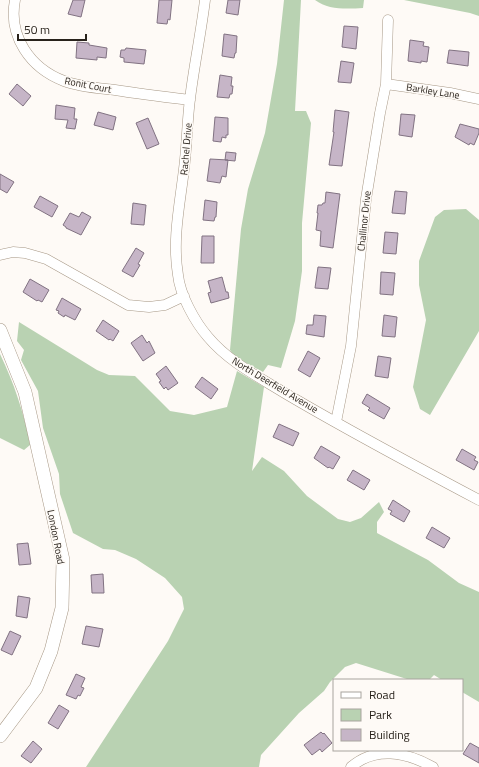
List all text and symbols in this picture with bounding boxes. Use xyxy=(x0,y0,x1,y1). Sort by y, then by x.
scale bar xyxy=(18,16,86,42)
text: 50 m xyxy=(24,20,50,39)
street label: Ronit Court xyxy=(63,73,113,97)
street label: Barkley Lane xyxy=(405,79,461,103)
street label: Rachel Drive xyxy=(176,122,196,176)
street label: Challinor Drive xyxy=(353,190,375,252)
street label: North Deerfield Avenue xyxy=(229,353,321,417)
street label: London Road xyxy=(43,508,69,566)
legend xyxy=(333,679,463,751)
text: Road xyxy=(369,685,395,704)
text: Park xyxy=(369,705,392,724)
text: Building xyxy=(369,725,410,744)

